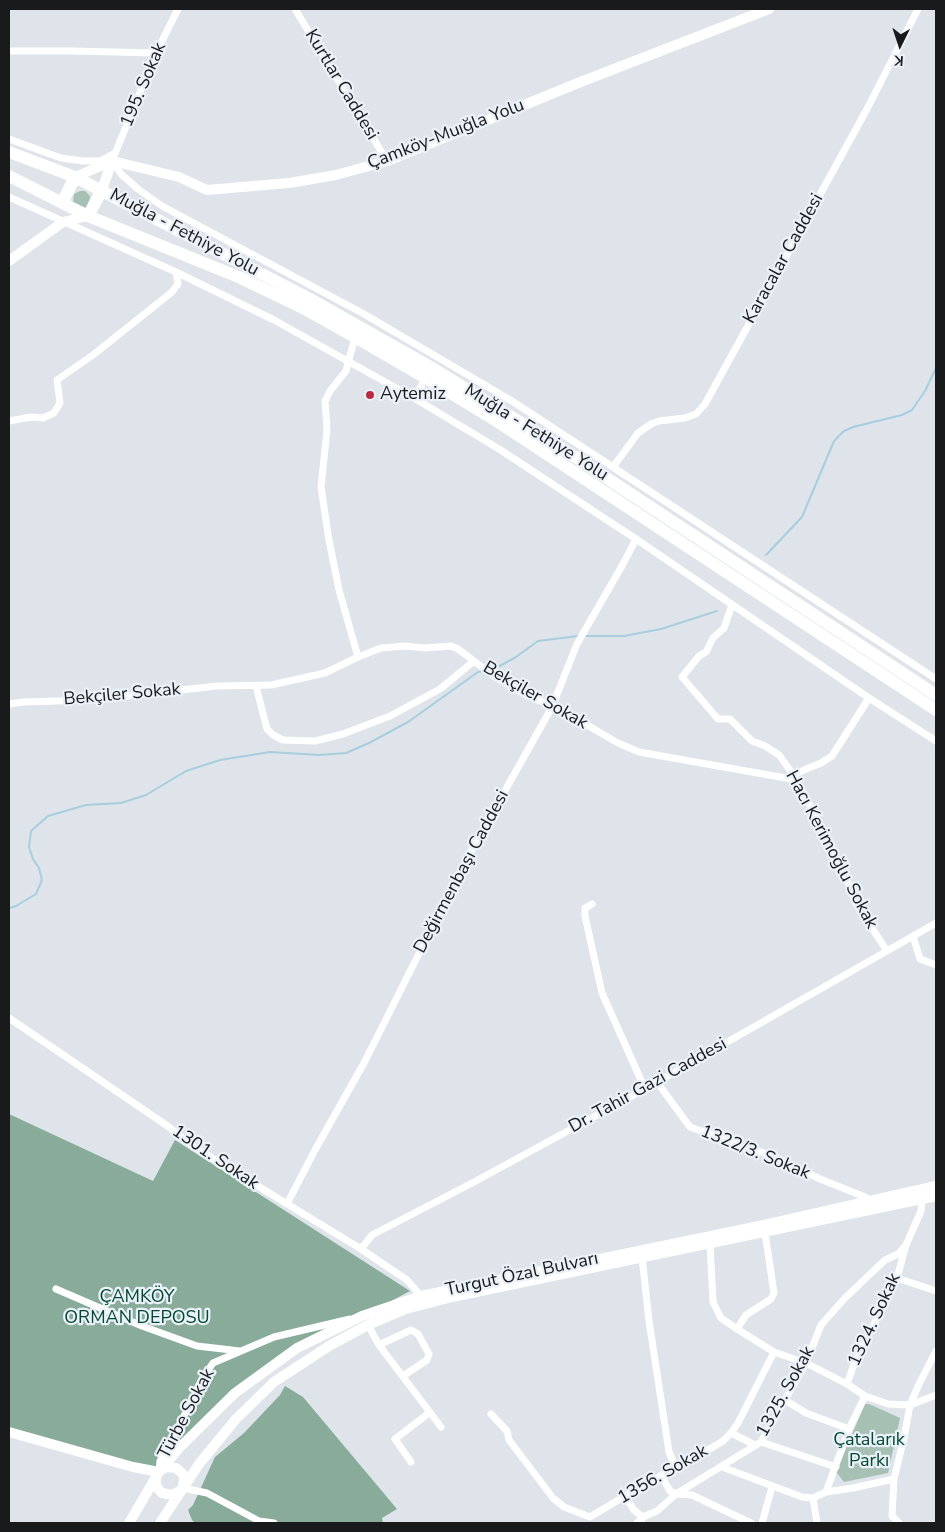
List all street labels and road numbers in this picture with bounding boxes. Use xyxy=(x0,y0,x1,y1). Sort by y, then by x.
street label: Kurtlar Caddesi xyxy=(300,26,382,144)
street label: 195. Sokak xyxy=(117,40,171,130)
street label: Çamköy-Muığla Yolu xyxy=(364,95,528,175)
street label: Muğla - Fethiye Yolu xyxy=(106,185,262,281)
street label: Karacalar Caddesi xyxy=(739,190,829,328)
street label: Muğla - Fethiye Yolu xyxy=(460,380,612,486)
street label: Bekçiler Sokak xyxy=(479,657,591,735)
street label: Bekçiler Sokak xyxy=(63,679,181,711)
street label: Hacı Kerimoğlu Sokak xyxy=(780,767,882,933)
street label: Değirmenbaşı Caddesi xyxy=(410,787,514,957)
street label: Dr. Tahir Gazi Caddesi xyxy=(565,1034,731,1138)
street label: 1301. Sokak xyxy=(167,1121,263,1195)
street label: 1322/3. Sokak xyxy=(697,1121,813,1185)
street label: Turgut Özal Bulvarı xyxy=(444,1248,600,1302)
street label: 1324. Sokak xyxy=(844,1270,906,1370)
street label: 1325. Sokak xyxy=(752,1343,820,1441)
street label: Türbe Sokak xyxy=(154,1365,220,1463)
street label: 1356. Sokak xyxy=(614,1441,712,1509)

